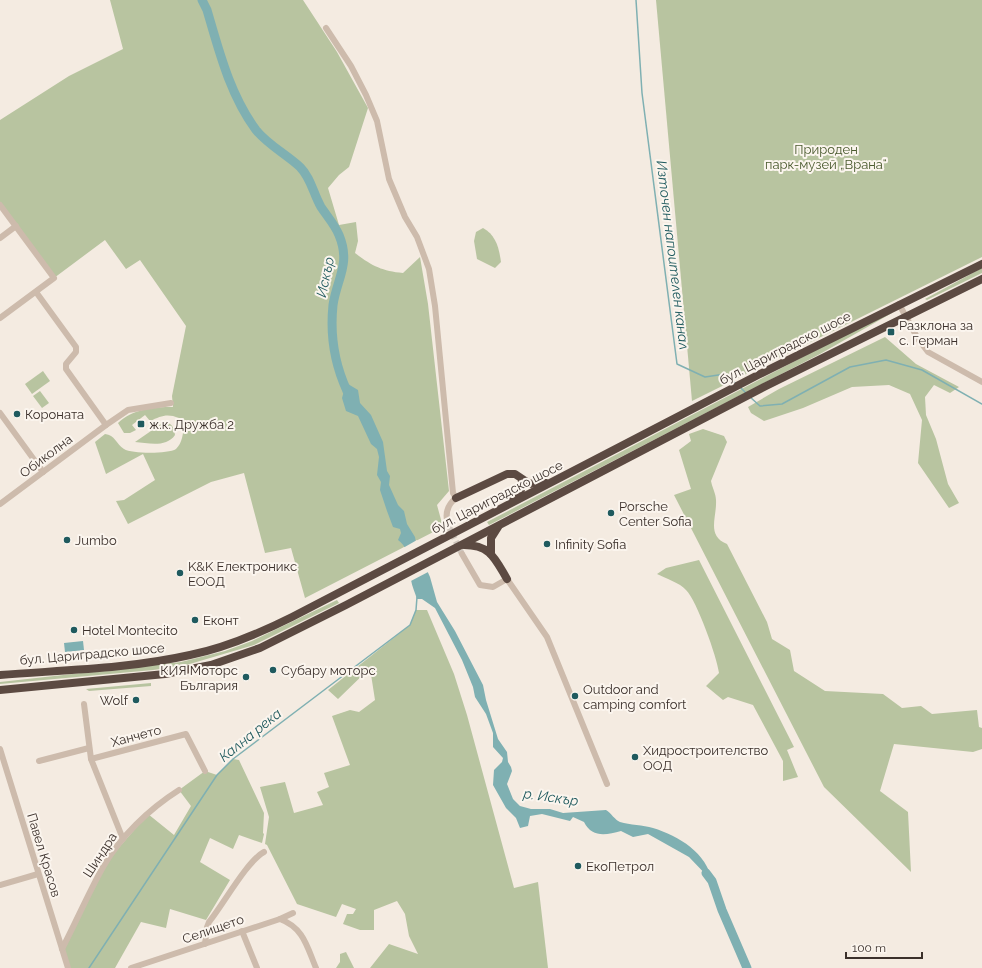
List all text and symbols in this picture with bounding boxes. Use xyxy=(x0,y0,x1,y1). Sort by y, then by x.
park label: Природен парк-музей „Врана“ xyxy=(765,142,887,172)
water label: Източен напоителен канал xyxy=(653,159,693,351)
water label: Искър xyxy=(313,255,337,299)
street label: бул. Цариградско шосе xyxy=(717,308,854,388)
place label: Разклона за с. Герман xyxy=(899,318,973,348)
marker: Разклона за с. Герман xyxy=(886,327,896,337)
place label: Короната xyxy=(25,407,84,422)
marker: Короната xyxy=(12,409,22,419)
place label: ж.к. Дружба 2 xyxy=(149,417,234,432)
marker: ж.к. Дружба 2 xyxy=(136,419,146,429)
street label: Обиколна xyxy=(17,431,75,481)
street label: бул. Цариградско шосе xyxy=(429,457,566,537)
place label: Porsche Center Sofia xyxy=(619,499,692,529)
marker: Porsche Center Sofia xyxy=(606,508,616,518)
place label: Jumbo xyxy=(75,533,117,548)
marker: Jumbo xyxy=(62,535,72,545)
place label: Infinity Sofia xyxy=(555,537,626,552)
marker: Infinity Sofia xyxy=(542,539,552,549)
place label: K&K Електроникс ЕООД xyxy=(188,559,297,589)
marker: K&K Електроникс ЕООД xyxy=(175,568,185,578)
place label: Еконт xyxy=(203,613,239,628)
marker: Еконт xyxy=(190,615,200,625)
place label: Hotel Montecito xyxy=(82,623,178,638)
marker: Hotel Montecito xyxy=(69,625,79,635)
street label: бул. Цариградско шосе xyxy=(19,640,166,668)
place label: КИЯ Моторс България xyxy=(160,663,238,693)
place label: Субару моторс xyxy=(281,663,376,678)
marker: Субару моторс xyxy=(268,665,278,675)
marker: КИЯ Моторс България xyxy=(241,672,251,682)
place label: Outdoor and camping comfort xyxy=(583,682,687,712)
marker: Outdoor and camping comfort xyxy=(570,691,580,701)
place label: Wolf xyxy=(100,693,129,708)
marker: Wolf xyxy=(131,695,141,705)
water label: Кална река xyxy=(216,705,284,765)
street label: Ханчето xyxy=(109,722,163,750)
place label: Хидростроителство ООД xyxy=(643,743,769,773)
marker: Хидростроителство ООД xyxy=(630,752,640,762)
water label: р. Искър xyxy=(522,785,580,809)
street label: Павел Красов xyxy=(24,811,64,899)
street label: Шиндра xyxy=(80,830,120,880)
place label: ЕкоПетрол xyxy=(586,859,654,874)
marker: ЕкоПетрол xyxy=(573,861,583,871)
street label: Селището xyxy=(180,911,246,946)
scale bar xyxy=(846,934,922,960)
text: 100 m xyxy=(852,941,886,955)

